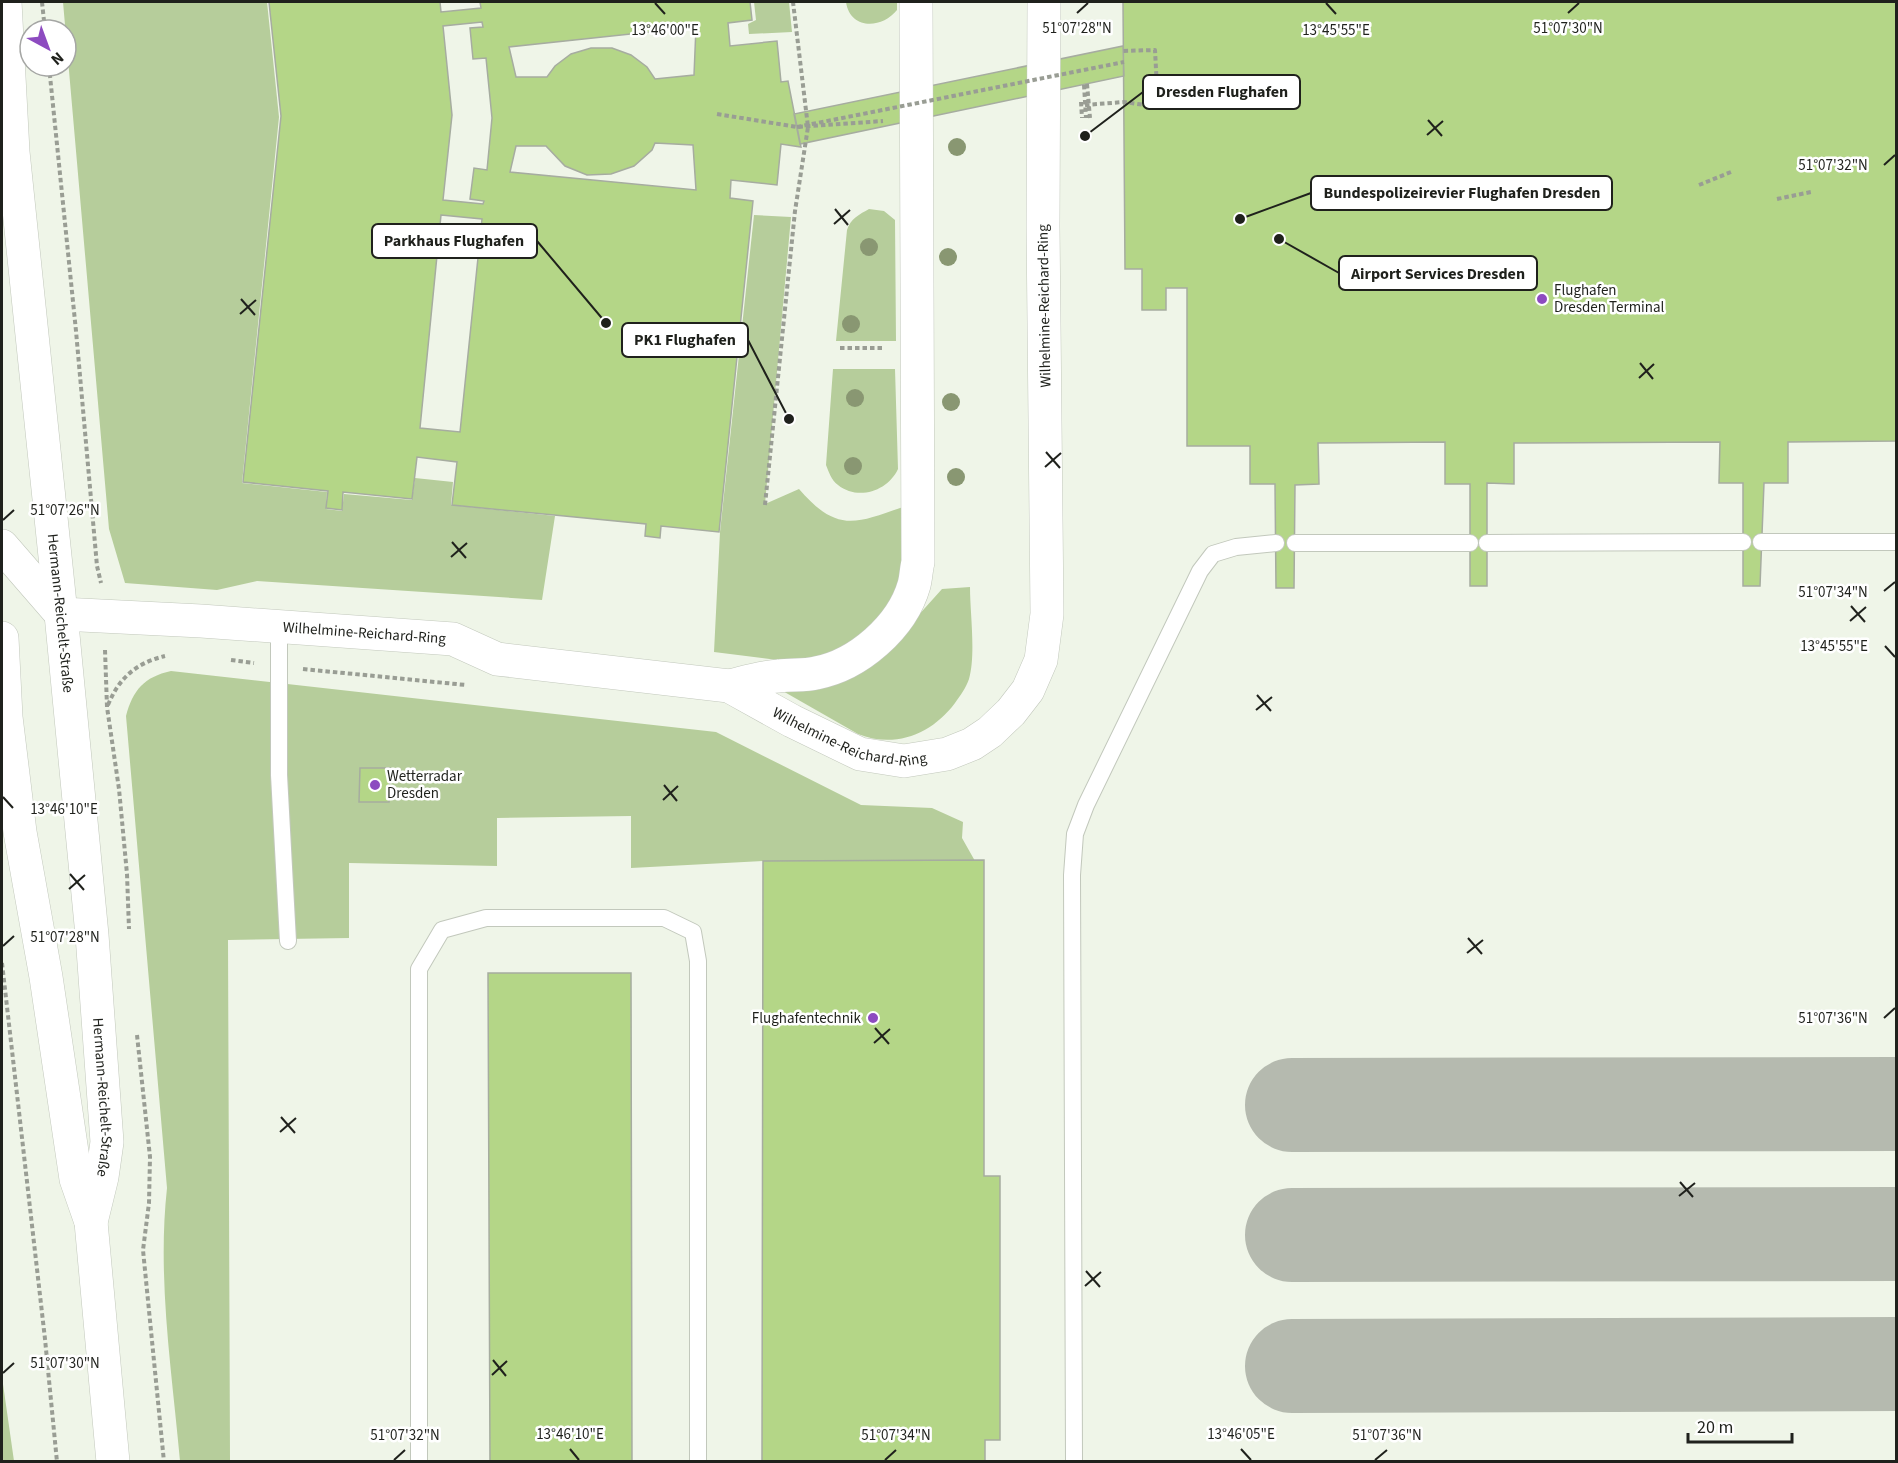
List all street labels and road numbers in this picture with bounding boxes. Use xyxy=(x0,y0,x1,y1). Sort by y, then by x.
street label: Wilhelmine-Reichard-Ring xyxy=(1033,224,1056,388)
street label: Hermann-Reichelt-Straße xyxy=(42,533,79,694)
street label: Wilhelmine-Reichard-Ring xyxy=(282,617,447,650)
street label: Wilhelmine-Reichard-Ring xyxy=(769,702,929,772)
street label: Hermann-Reichelt-Straße xyxy=(87,1017,117,1178)

